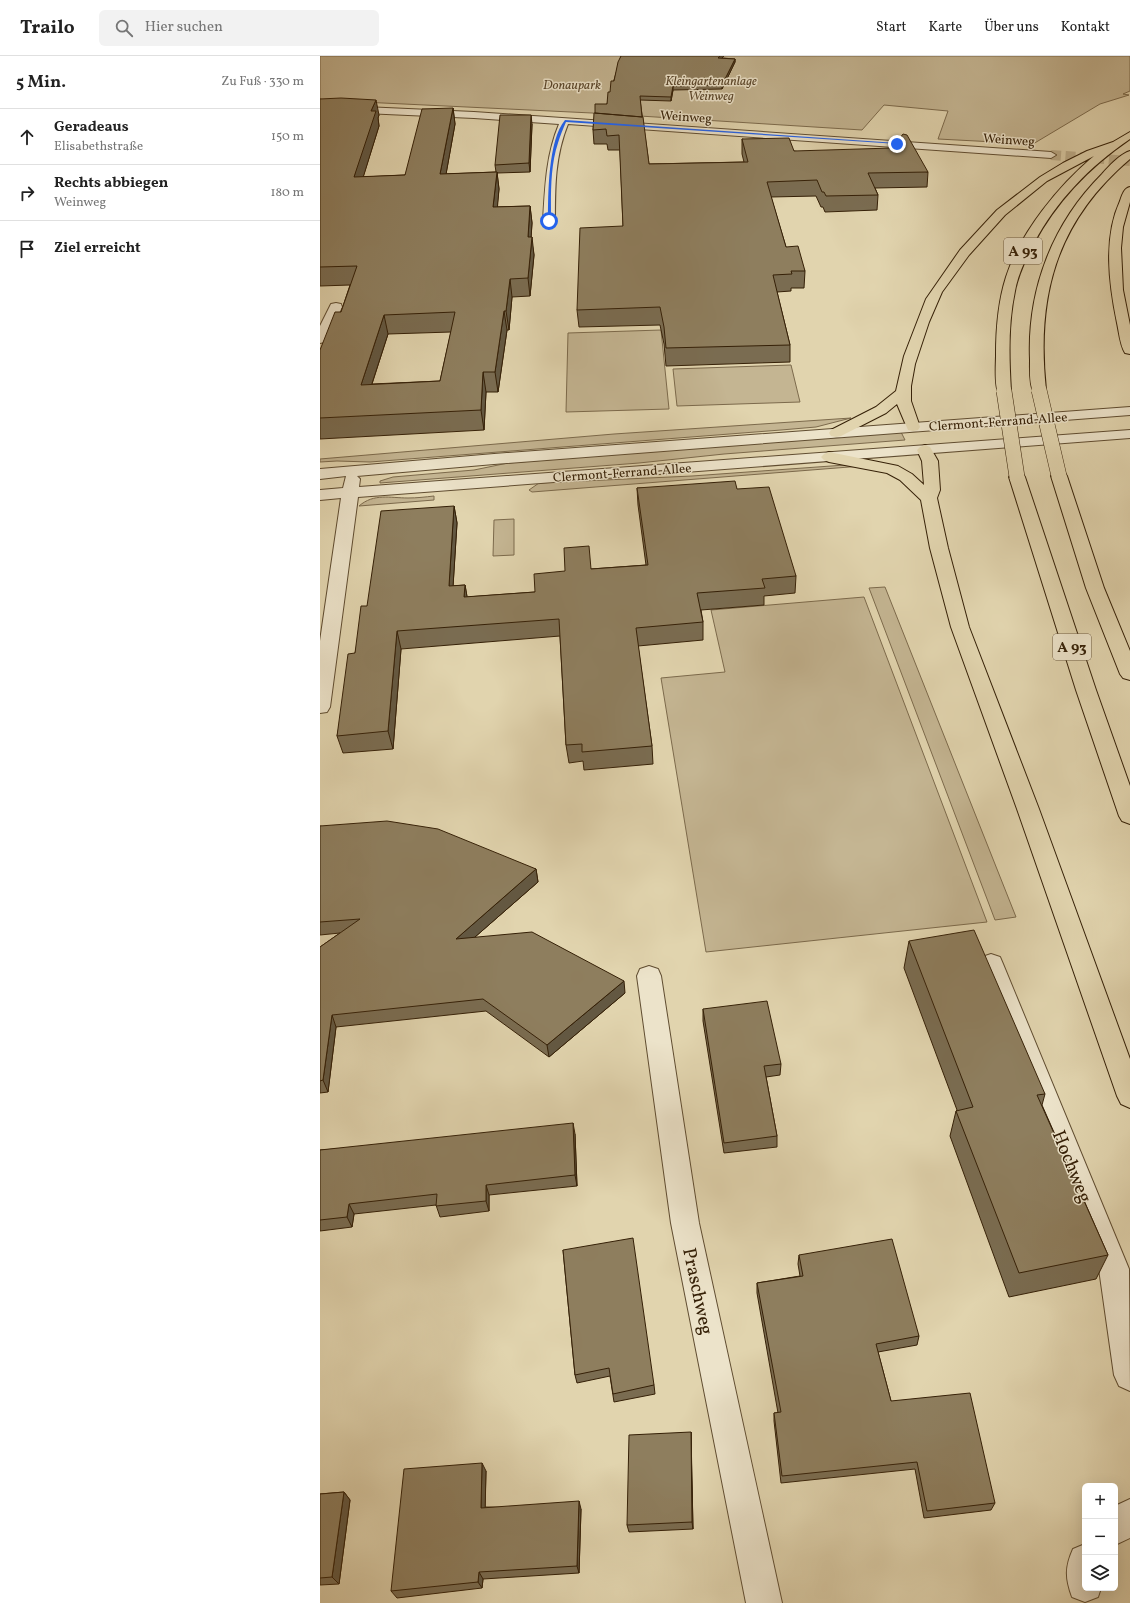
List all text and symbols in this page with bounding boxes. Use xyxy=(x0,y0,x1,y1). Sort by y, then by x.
search box xyxy=(99,10,379,46)
text: Trailo xyxy=(20,15,75,41)
icon: search xyxy=(113,17,135,39)
text: Hier suchen xyxy=(145,17,223,38)
text: Start xyxy=(876,18,906,37)
text: Karte xyxy=(928,18,962,37)
text: Über uns xyxy=(984,18,1039,37)
text: Kontakt xyxy=(1061,18,1110,37)
text: 5 Min. xyxy=(16,71,66,94)
text: Zu Fuß · 330 m xyxy=(221,73,304,91)
park label: Kleingartenanlage Weinweg xyxy=(665,73,757,106)
park label: Donaupark xyxy=(543,77,601,95)
street label: Weinweg xyxy=(659,107,713,129)
text: Geradeaus xyxy=(54,117,129,138)
icon: ahead xyxy=(16,126,38,148)
text: 150 m xyxy=(271,128,304,146)
street label: Weinweg xyxy=(982,130,1036,152)
route end xyxy=(888,135,906,153)
text: Elisabethstraße xyxy=(54,138,143,156)
text: Rechts abbiegen xyxy=(54,173,169,194)
icon: right xyxy=(16,182,38,204)
text: 180 m xyxy=(270,184,304,202)
text: Weinweg xyxy=(54,194,106,212)
route start xyxy=(540,212,558,230)
icon: arrive xyxy=(16,238,38,260)
text: Ziel erreicht xyxy=(54,238,141,259)
road number: A 93 xyxy=(1004,238,1042,264)
street label: Clermont-Ferrand-Allee xyxy=(928,409,1068,437)
street label: Clermont-Ferrand-Allee xyxy=(552,460,692,488)
road number: A 93 xyxy=(1053,634,1091,660)
street label: Hochweg xyxy=(1045,1127,1097,1207)
street label: Praschweg xyxy=(675,1245,719,1337)
map controls xyxy=(1082,1483,1118,1591)
button: + xyxy=(1082,1483,1118,1519)
button: − xyxy=(1082,1519,1118,1555)
button: layers xyxy=(1082,1555,1118,1591)

